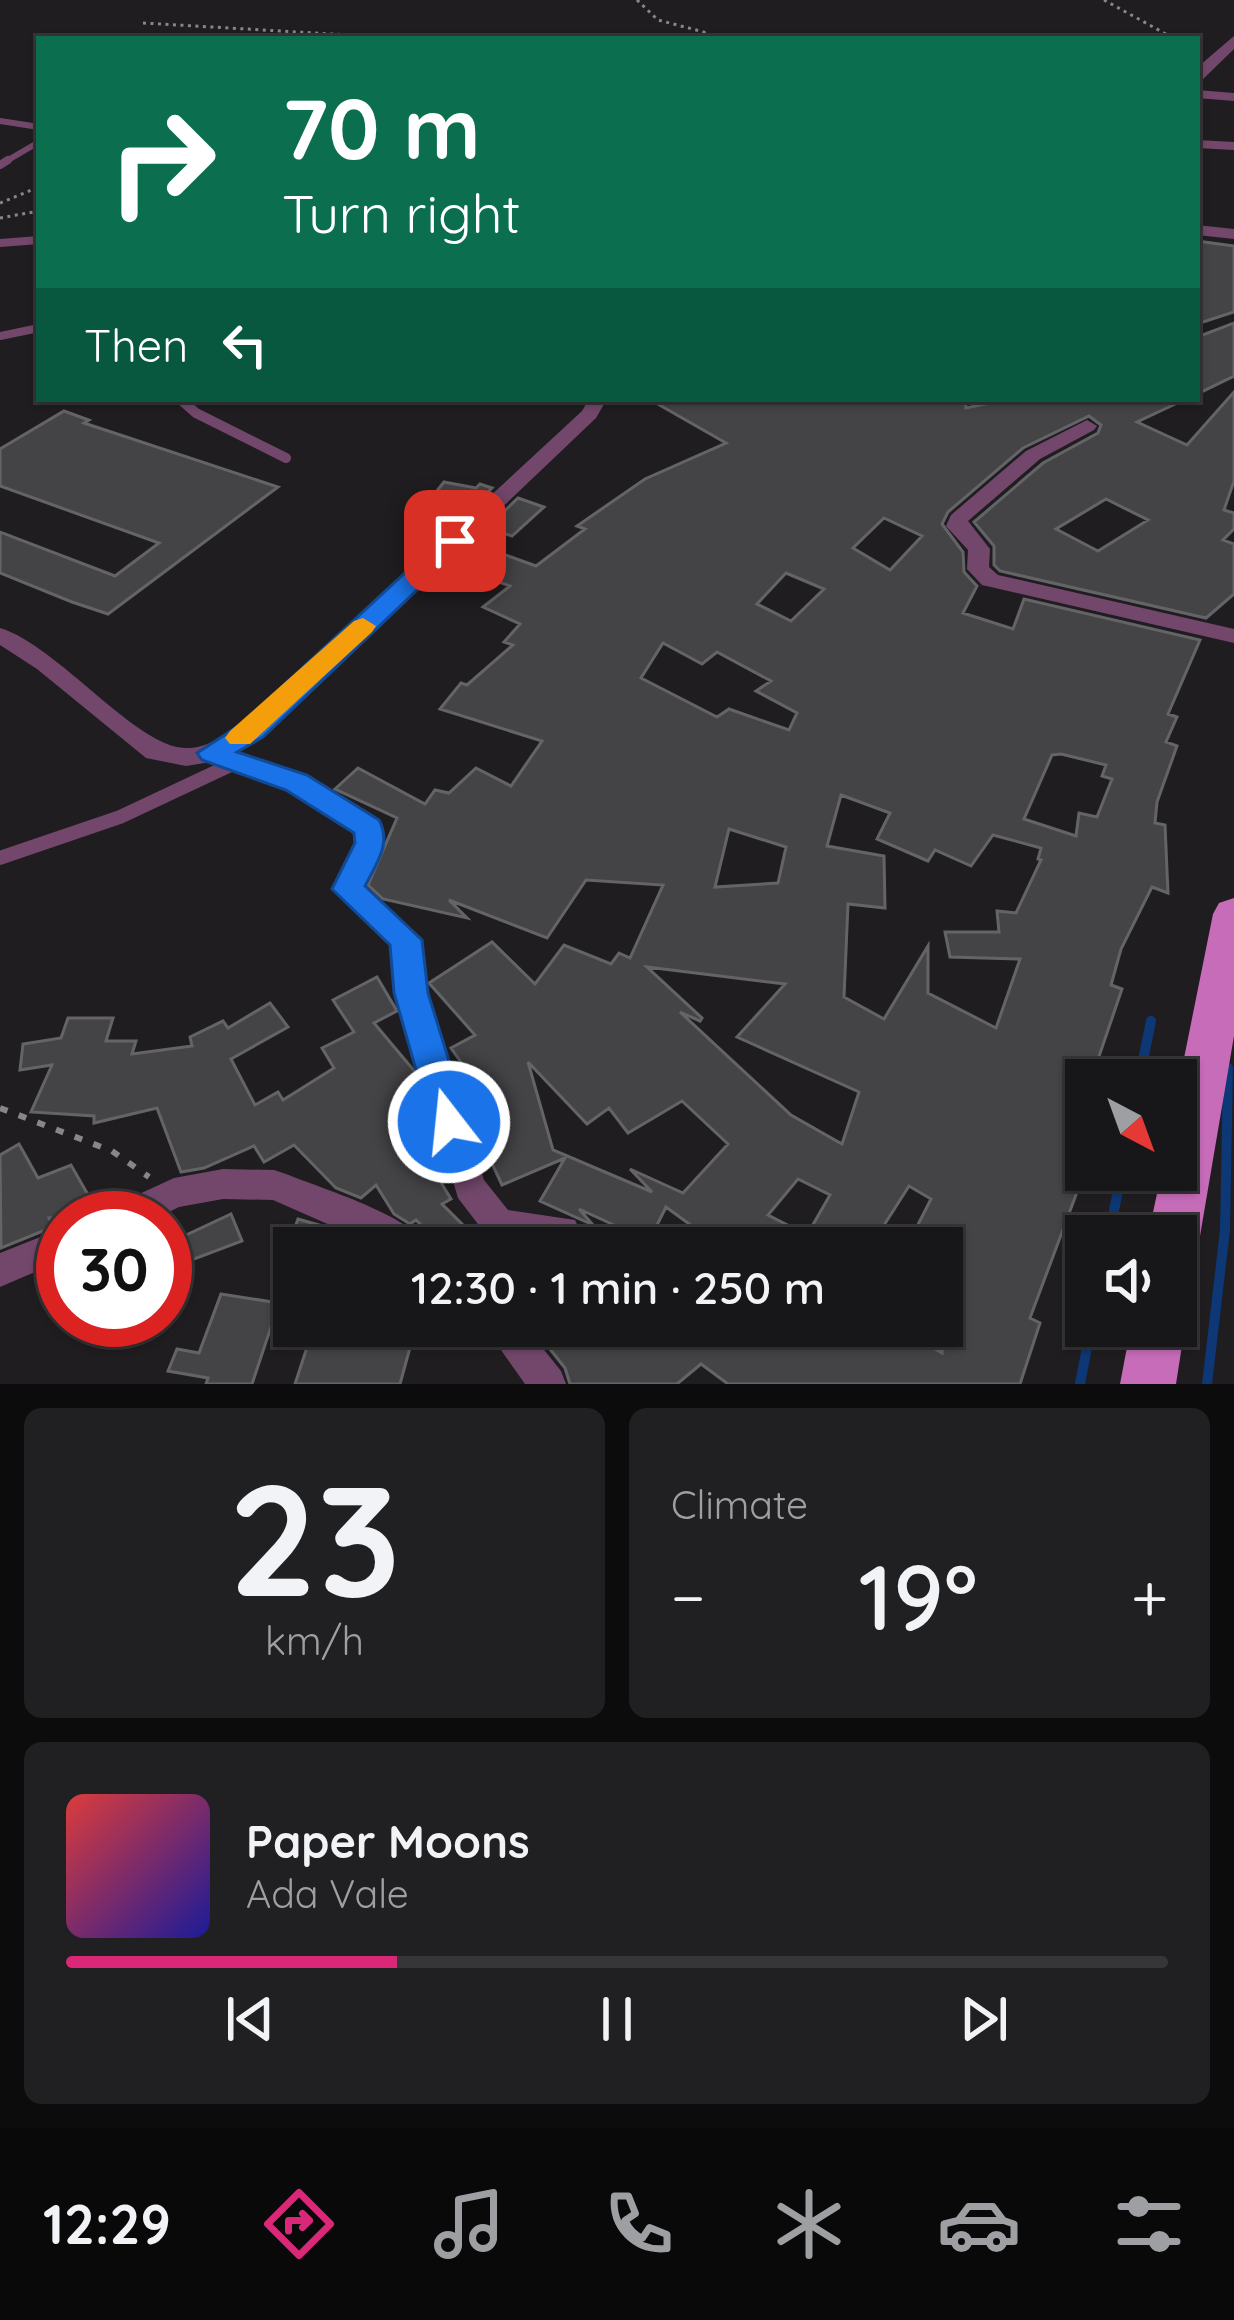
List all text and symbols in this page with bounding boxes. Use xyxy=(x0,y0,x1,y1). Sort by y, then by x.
text: 70 m xyxy=(282,75,481,180)
icon: right xyxy=(84,84,240,240)
text: Turn right xyxy=(282,179,521,247)
icon: left xyxy=(212,312,278,378)
text: Then xyxy=(84,317,188,373)
pin xyxy=(404,490,506,592)
icon: arrive xyxy=(422,508,488,574)
position arrow xyxy=(386,1059,512,1185)
north arrow xyxy=(1065,1059,1197,1191)
map controls xyxy=(1065,1059,1197,1347)
speed limit sign: 30 xyxy=(36,1191,192,1347)
button: sound xyxy=(1065,1215,1197,1347)
text: 12:30 · 1 min · 250 m xyxy=(411,1259,825,1315)
text: 23 xyxy=(228,1440,401,1635)
text: Climate xyxy=(671,1480,808,1529)
text: 19° xyxy=(859,1540,978,1653)
text: − xyxy=(671,1555,705,1638)
text: + xyxy=(1131,1555,1168,1638)
text: km/h xyxy=(265,1616,364,1665)
text: Paper Moons xyxy=(246,1813,530,1869)
text: Ada Vale xyxy=(246,1869,409,1918)
icon: previous xyxy=(217,1986,283,2052)
icon: pause xyxy=(584,1986,650,2052)
icon: next xyxy=(951,1986,1017,2052)
icon: directions xyxy=(257,2182,341,2266)
icon: music xyxy=(427,2182,511,2266)
icon: phone xyxy=(597,2182,681,2266)
icon: climate xyxy=(767,2182,851,2266)
icon: car xyxy=(937,2182,1021,2266)
icon: filters xyxy=(1107,2182,1191,2266)
text: 12:29 xyxy=(43,2190,171,2258)

